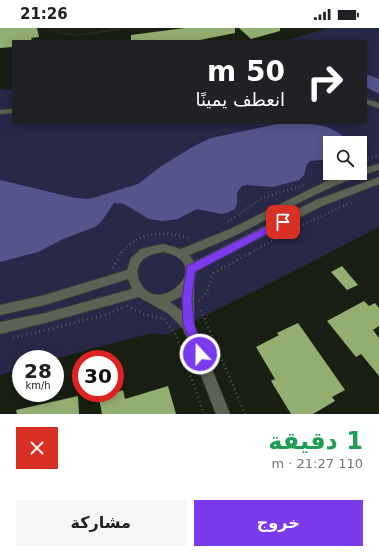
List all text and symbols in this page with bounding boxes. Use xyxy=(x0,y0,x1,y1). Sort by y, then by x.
text: 21:26 xyxy=(20,5,68,23)
text: 50 m xyxy=(207,55,285,88)
icon: right xyxy=(299,56,351,108)
text: انعطف يمينًا xyxy=(195,89,285,110)
map controls xyxy=(323,136,367,180)
button: search xyxy=(323,136,367,180)
pin xyxy=(266,205,300,239)
icon: arrive xyxy=(272,211,294,233)
position arrow xyxy=(179,333,221,375)
speed limit sign: 30 xyxy=(72,350,124,402)
text: 28 xyxy=(24,359,52,383)
text: km/h xyxy=(25,380,51,391)
button: close xyxy=(16,427,58,469)
text: 1 دقيقة xyxy=(268,427,363,455)
text: 110 m · 21:27 xyxy=(272,456,363,471)
button: مشاركة xyxy=(16,500,186,546)
button: خروج xyxy=(194,500,363,546)

